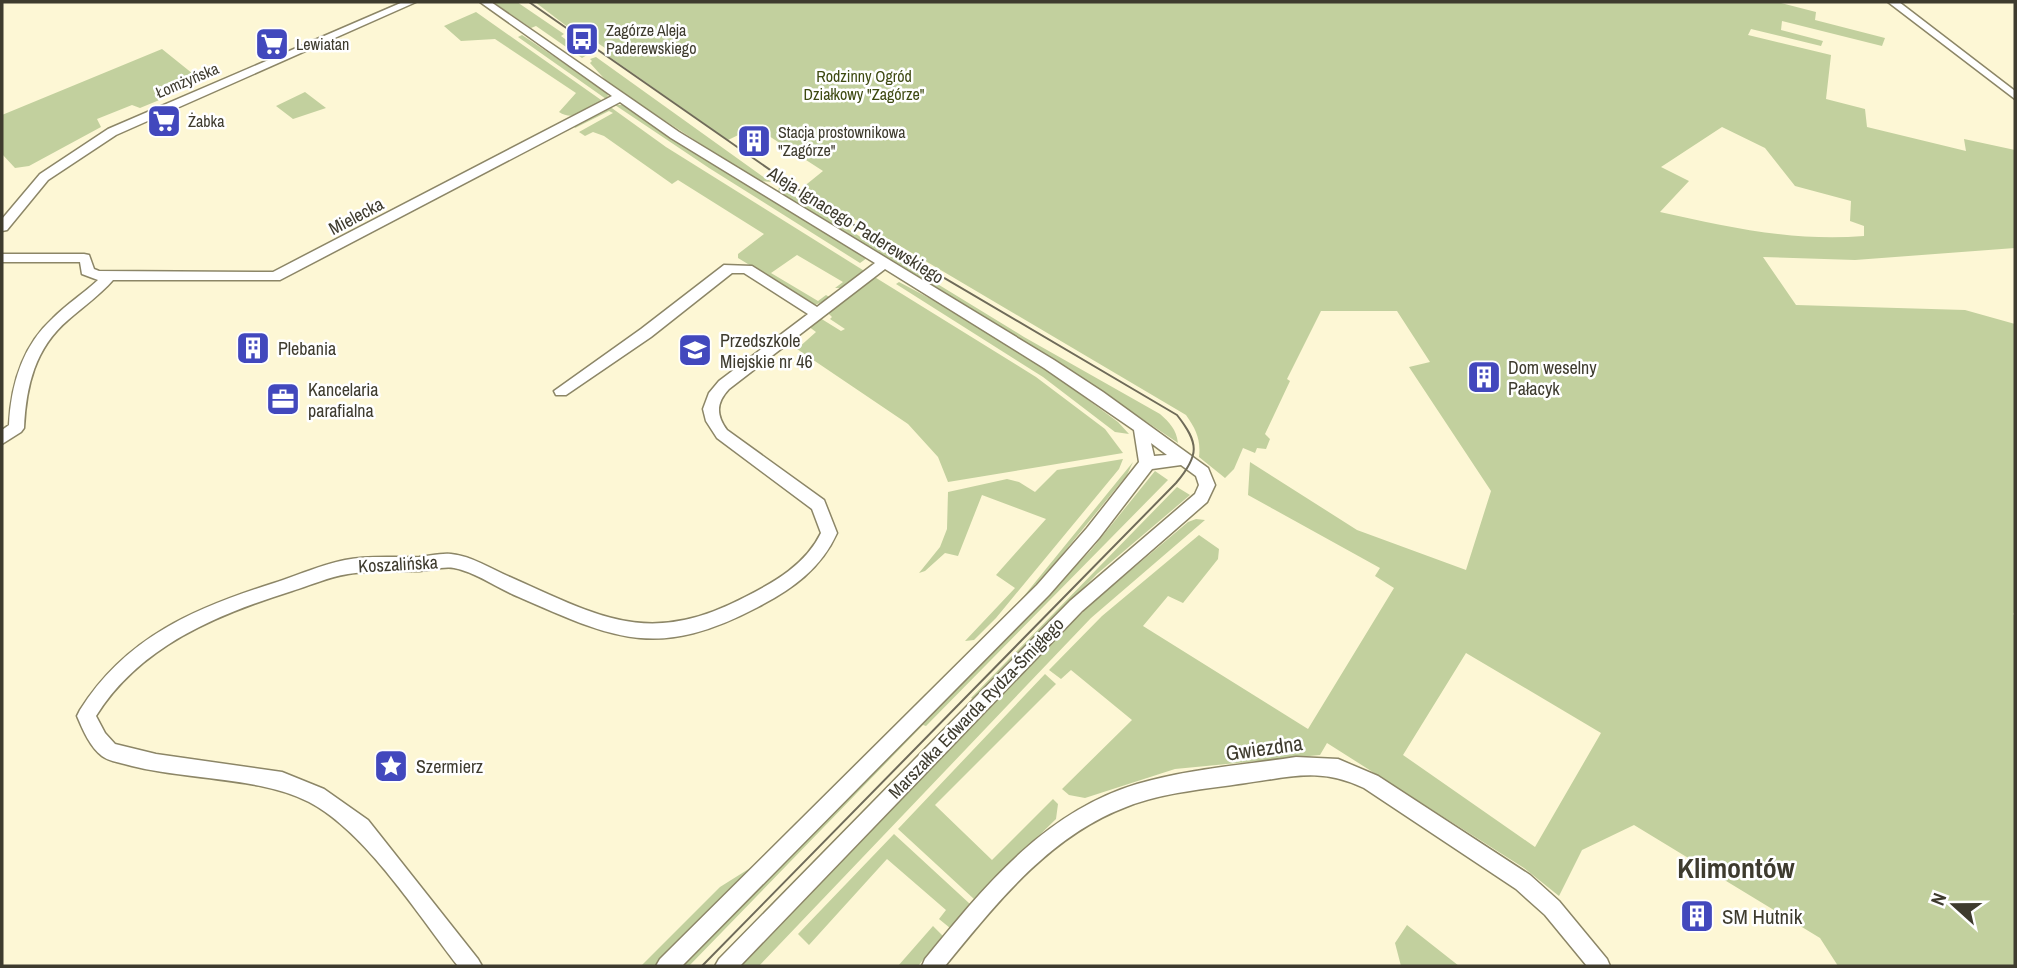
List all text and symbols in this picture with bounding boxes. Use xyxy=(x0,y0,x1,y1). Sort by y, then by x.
place label: Zagórze Aleja Paderewskiego xyxy=(606,19,696,59)
bus stop icon: Zagórze Aleja Paderewskiego xyxy=(563,20,601,58)
supermarket icon: Lewiatan xyxy=(253,25,291,63)
place label: Lewiatan xyxy=(296,33,349,55)
street label: Łomżyńska xyxy=(152,57,222,103)
park label: Rodzinny Ogród Działkowy "Zagórze" xyxy=(804,65,925,105)
supermarket icon: Żabka xyxy=(145,102,183,140)
place label: Żabka xyxy=(188,110,225,132)
place label: Stacja prostownikowa "Zagórze" xyxy=(778,121,906,161)
building icon: Stacja prostownikowa "Zagórze" xyxy=(735,122,773,160)
street label: Aleja Ignacego Paderewskiego xyxy=(762,160,949,290)
street label: Mielecka xyxy=(324,191,388,241)
place label: Przedszkole Miejskie nr 46 xyxy=(720,328,813,374)
building icon: Plebania xyxy=(234,329,272,367)
school or university icon: Przedszkole Miejskie nr 46 xyxy=(676,331,714,369)
place label: Plebania xyxy=(278,336,336,361)
place label: Dom weselny Pałacyk xyxy=(1508,355,1597,401)
building icon: Dom weselny Pałacyk xyxy=(1465,358,1503,396)
place label: Kancelaria parafialna xyxy=(308,377,379,423)
office icon: Kancelaria parafialna xyxy=(264,380,302,418)
street label: Koszalińska xyxy=(358,549,438,579)
street label: Marszałka Edwarda Rydza-Śmigłego xyxy=(883,612,1069,804)
street label: Gwiezdna xyxy=(1224,728,1305,768)
place icon: Szermierz xyxy=(372,747,410,785)
place label: Szermierz xyxy=(416,754,483,779)
district label: Klimontów xyxy=(1677,849,1795,887)
north arrow xyxy=(1919,870,1989,940)
text: N xyxy=(1924,889,1952,909)
building icon: SM Hutnik xyxy=(1678,897,1716,935)
place label: SM Hutnik xyxy=(1722,902,1803,931)

